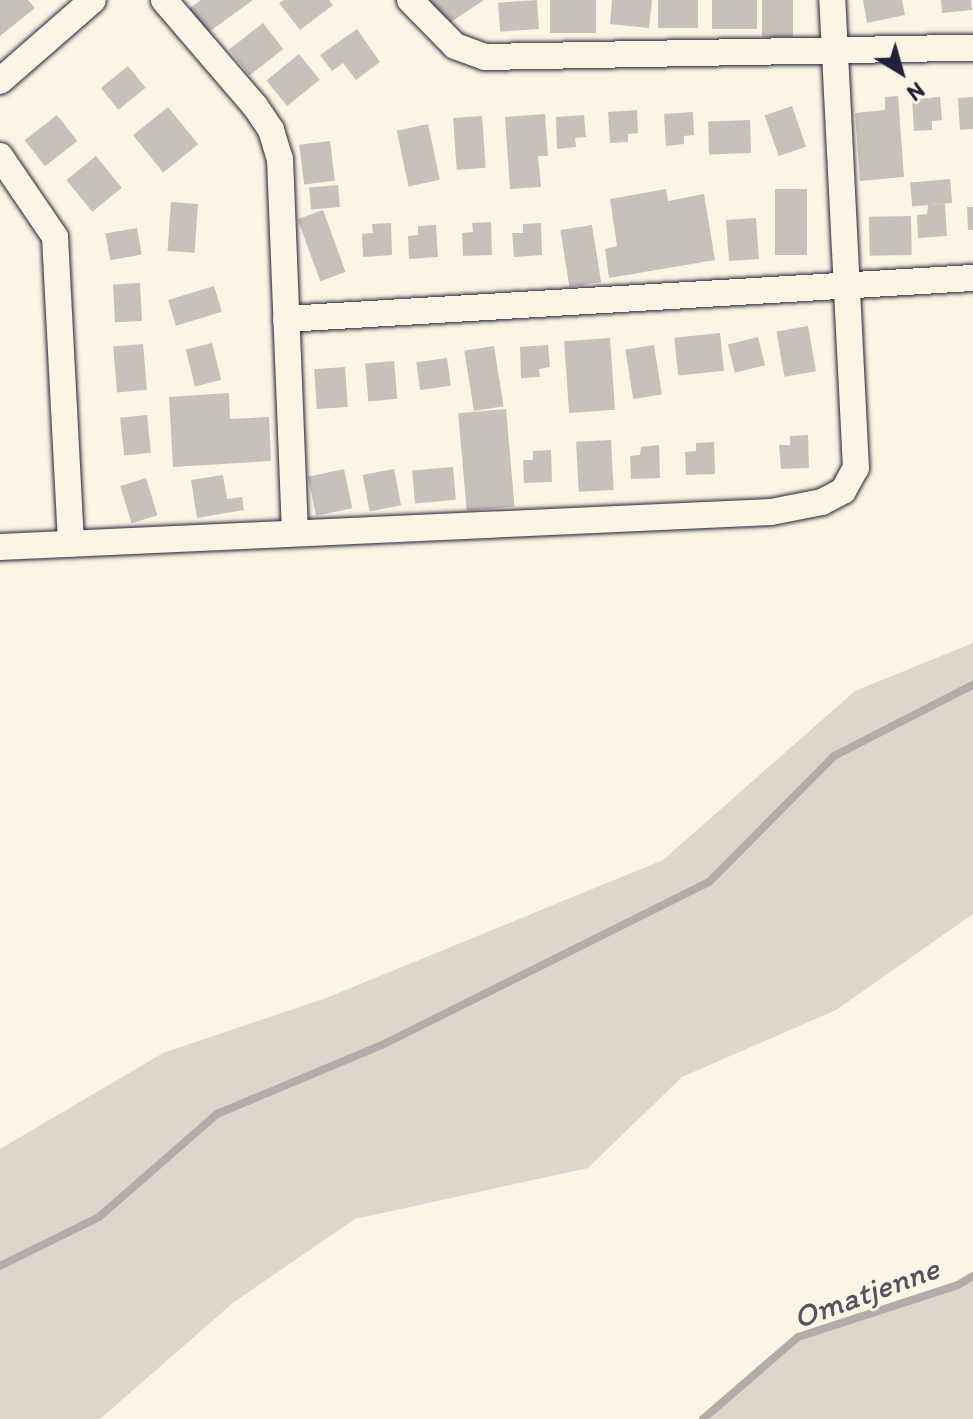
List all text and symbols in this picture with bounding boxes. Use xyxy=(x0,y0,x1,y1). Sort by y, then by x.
north arrow xyxy=(861,32,941,112)
text: N xyxy=(902,76,930,107)
water label: Omatjenne xyxy=(788,1249,944,1337)

